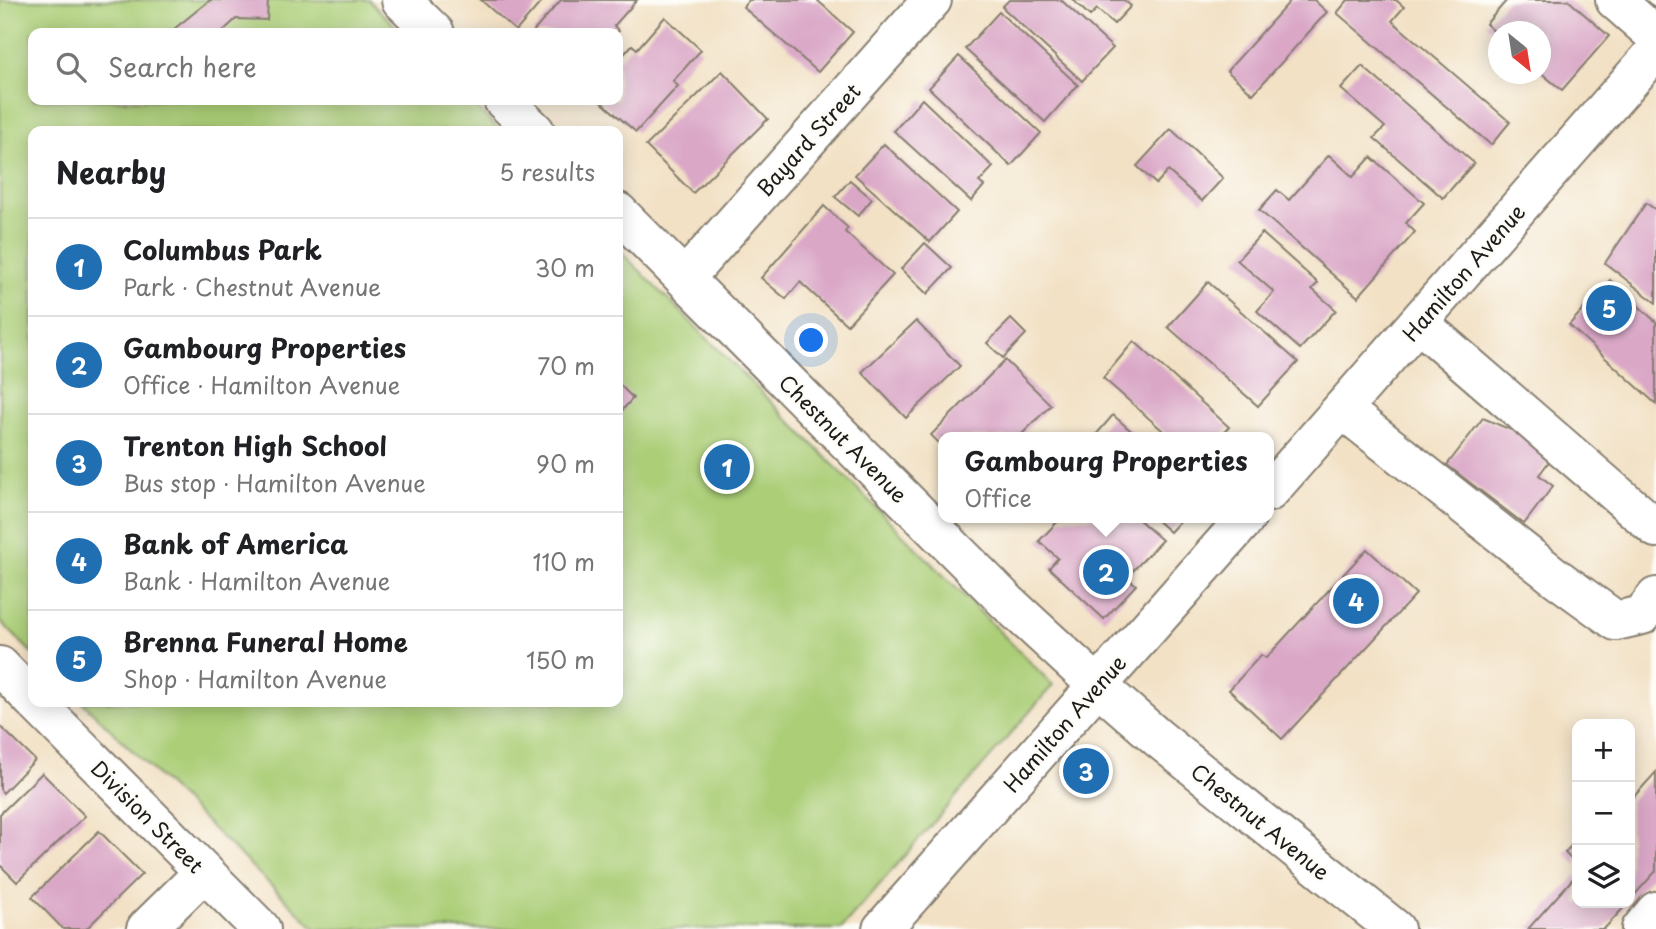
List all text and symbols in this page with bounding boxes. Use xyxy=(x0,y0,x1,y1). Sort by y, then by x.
north arrow xyxy=(1488,21,1551,84)
search box xyxy=(28,28,623,105)
text: Search here xyxy=(108,47,257,86)
icon: search xyxy=(52,48,90,86)
street label: Bayard Street xyxy=(748,75,868,203)
text: Nearby xyxy=(56,149,166,194)
text: 5 results xyxy=(499,154,595,189)
street label: Hamilton Avenue xyxy=(1394,196,1532,348)
text: Columbus Park xyxy=(123,230,322,269)
text: 1 xyxy=(74,250,85,285)
text: 30 m xyxy=(534,250,595,285)
text: Park · Chestnut Avenue xyxy=(123,269,381,304)
pin: 5 xyxy=(1586,282,1632,334)
your location xyxy=(794,323,828,357)
text: Gambourg Properties xyxy=(123,328,406,367)
text: 2 xyxy=(71,348,87,383)
text: 70 m xyxy=(537,348,595,383)
street label: Chestnut Avenue xyxy=(772,366,916,510)
text: Office · Hamilton Avenue xyxy=(123,367,400,402)
text: Trenton High School xyxy=(123,426,387,465)
popup xyxy=(938,432,1274,523)
pin: 1 xyxy=(704,441,750,493)
text: Gambourg Properties xyxy=(964,441,1248,480)
text: 3 xyxy=(71,446,87,481)
text: 90 m xyxy=(536,446,595,481)
text: Bus stop · Hamilton Avenue xyxy=(123,465,426,500)
text: Office xyxy=(964,480,1032,515)
text: Bank of America xyxy=(123,524,348,563)
text: 4 xyxy=(71,544,87,579)
text: 110 m xyxy=(533,544,595,579)
pin: 2 xyxy=(1083,546,1129,598)
text: Bank · Hamilton Avenue xyxy=(123,563,390,598)
pin: 4 xyxy=(1333,575,1379,627)
text: Brenna Funeral Home xyxy=(123,622,408,661)
text: 5 xyxy=(72,642,86,677)
text: 150 m xyxy=(526,642,595,677)
street label: Hamilton Avenue xyxy=(995,647,1133,799)
text: Shop · Hamilton Avenue xyxy=(123,661,387,696)
map controls xyxy=(1572,719,1635,908)
button: + xyxy=(1572,719,1635,782)
pin: 3 xyxy=(1063,745,1109,797)
street label: Division Street xyxy=(84,752,212,880)
street label: Chestnut Avenue xyxy=(1185,755,1337,887)
button: − xyxy=(1572,782,1635,845)
button: layers xyxy=(1572,845,1635,908)

